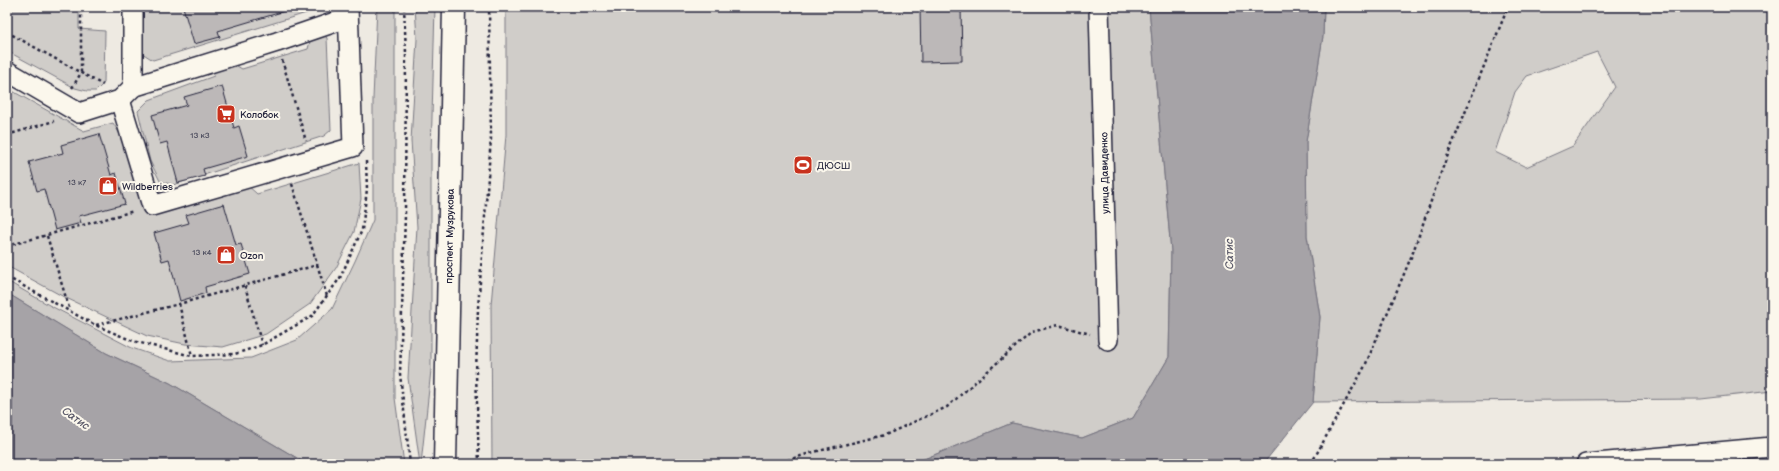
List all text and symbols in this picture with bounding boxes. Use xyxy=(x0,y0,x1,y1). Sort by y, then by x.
supermarket icon: Колобок xyxy=(215,103,237,125)
place label: Колобок xyxy=(240,109,279,121)
house number: 13 к3 xyxy=(190,131,210,140)
street label: улица Давиденко xyxy=(1098,132,1112,214)
sports icon: ДЮСШ xyxy=(792,154,814,176)
place label: ДЮСШ xyxy=(817,160,850,172)
shop icon: Wildberries xyxy=(97,175,119,197)
house number: 13 к7 xyxy=(68,178,86,187)
place label: Wildberries xyxy=(122,181,173,193)
street label: проспект Музрукова xyxy=(443,188,457,284)
water label: Сатис xyxy=(1223,238,1236,269)
shop icon: Ozon xyxy=(215,244,237,266)
house number: 13 к4 xyxy=(192,248,212,257)
place label: Ozon xyxy=(240,250,264,262)
water label: Сатис xyxy=(59,404,92,433)

